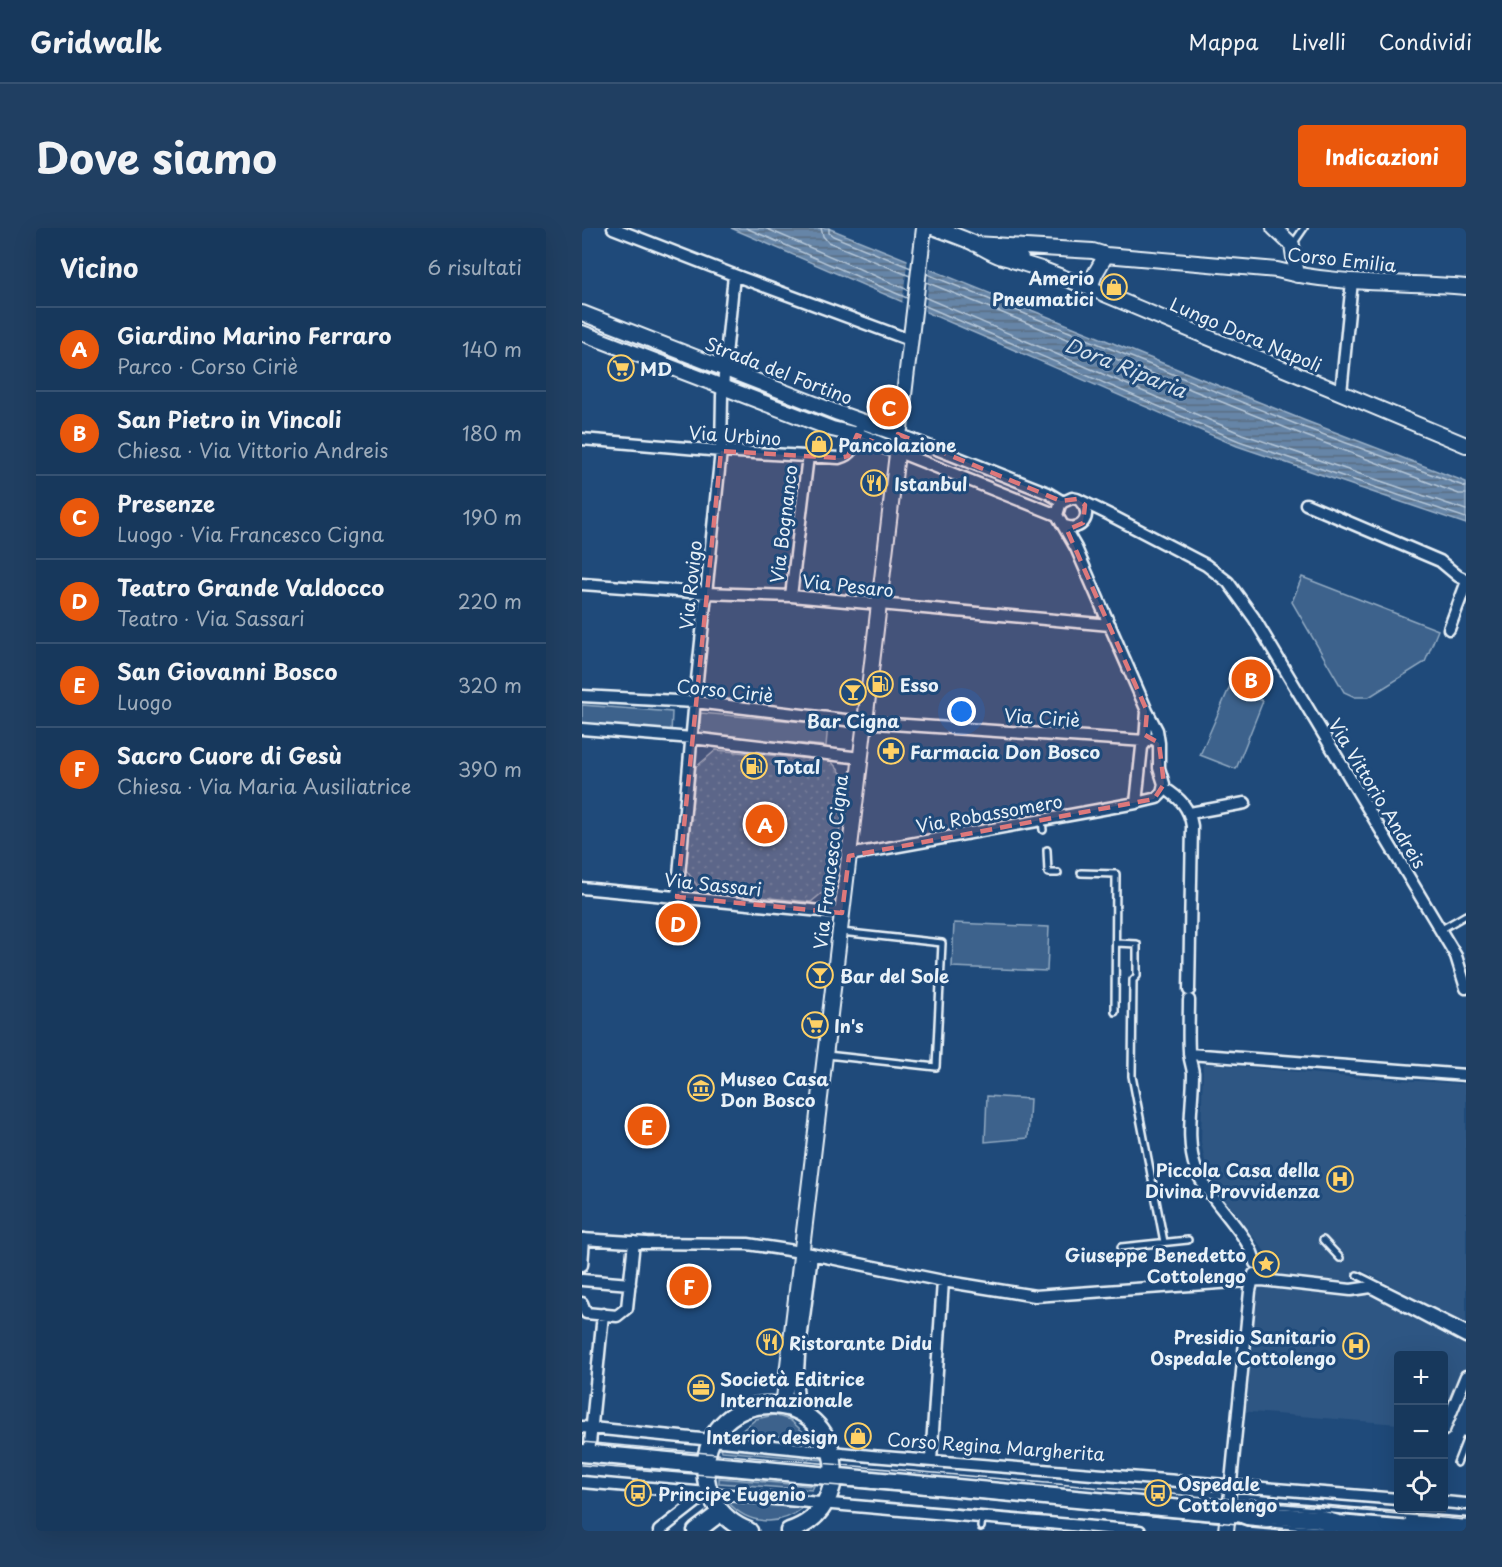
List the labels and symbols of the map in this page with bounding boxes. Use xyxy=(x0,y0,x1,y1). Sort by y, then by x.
street label: Corso Emilia xyxy=(1286,240,1398,278)
place label: Amerio Pneumatici xyxy=(992,264,1094,312)
shop icon: Amerio Pneumatici xyxy=(1099,272,1129,302)
street label: Lungo Dora Napoli xyxy=(1166,290,1326,378)
street label: Strada del Fortino xyxy=(701,329,857,411)
water label: Dora Riparia xyxy=(1061,329,1192,405)
supermarket icon: MD xyxy=(606,353,636,383)
place label: MD xyxy=(640,355,672,382)
pin: C xyxy=(870,384,908,429)
street label: Via Urbino xyxy=(688,418,782,452)
shop icon: Pancolazione xyxy=(804,429,834,459)
place label: Pancolazione xyxy=(838,431,956,458)
street label: Via Bognanco xyxy=(762,463,804,585)
restaurant icon: Istanbul xyxy=(859,468,889,498)
place label: Istanbul xyxy=(894,470,967,497)
street label: Via Rovigo xyxy=(672,539,708,631)
street label: Via Pesaro xyxy=(801,567,895,603)
pin: B xyxy=(1232,656,1270,702)
fuel station icon: Esso xyxy=(865,669,895,699)
place label: Esso xyxy=(900,671,939,698)
street label: Corso Ciriè xyxy=(675,672,775,708)
bar icon: Bar Cigna xyxy=(838,677,868,707)
your location xyxy=(947,697,976,726)
street label: Via Ciriè xyxy=(1003,701,1081,733)
place label: Bar Cigna xyxy=(807,707,899,734)
street label: Via Vittorio Andreis xyxy=(1322,713,1434,873)
pharmacy icon: Farmacia Don Bosco xyxy=(876,736,906,766)
place label: Farmacia Don Bosco xyxy=(910,738,1100,765)
fuel station icon: Total xyxy=(739,751,769,781)
place label: Total xyxy=(774,753,820,780)
street label: Via Francesco Cigna xyxy=(806,772,854,951)
street label: Via Robassomero xyxy=(914,787,1064,839)
pin: A xyxy=(746,802,784,846)
street label: Via Sassari xyxy=(663,865,763,903)
pin: D xyxy=(658,900,698,946)
bar icon: Bar del Sole xyxy=(805,960,835,990)
place label: Bar del Sole xyxy=(840,962,949,989)
supermarket icon: In's xyxy=(800,1010,830,1040)
place label: In's xyxy=(834,1012,864,1039)
place label: Museo Casa Don Bosco xyxy=(720,1065,829,1113)
museum icon: Museo Casa Don Bosco xyxy=(686,1073,716,1103)
pin: E xyxy=(628,1104,666,1148)
place label: Piccola Casa della Divina Provvidenza xyxy=(1145,1156,1320,1204)
hospital icon: Piccola Casa della Divina Provvidenza xyxy=(1325,1164,1355,1194)
place label: Giuseppe Benedetto Cottolengo xyxy=(1065,1241,1246,1289)
place icon: Giuseppe Benedetto Cottolengo xyxy=(1251,1249,1281,1279)
pin: F xyxy=(670,1264,708,1308)
place label: Presidio Sanitario Ospedale Cottolengo xyxy=(1150,1323,1336,1371)
restaurant icon: Ristorante Didu xyxy=(755,1327,785,1357)
place label: Ristorante Didu xyxy=(789,1329,932,1356)
hospital icon: Presidio Sanitario Ospedale Cottolengo xyxy=(1341,1331,1371,1361)
place label: Società Editrice Internazionale xyxy=(720,1365,865,1413)
office icon: Società Editrice Internazionale xyxy=(686,1373,716,1403)
shop icon: Interior design xyxy=(843,1421,873,1451)
place label: Interior design xyxy=(706,1423,838,1450)
street label: Corso Regina Margherita xyxy=(886,1425,1106,1467)
place label: Ospedale Cottolengo xyxy=(1178,1470,1278,1518)
bus stop icon: Principe Eugenio xyxy=(623,1478,653,1508)
bus stop icon: Ospedale Cottolengo xyxy=(1143,1478,1173,1508)
place label: Principe Eugenio xyxy=(658,1480,806,1507)

